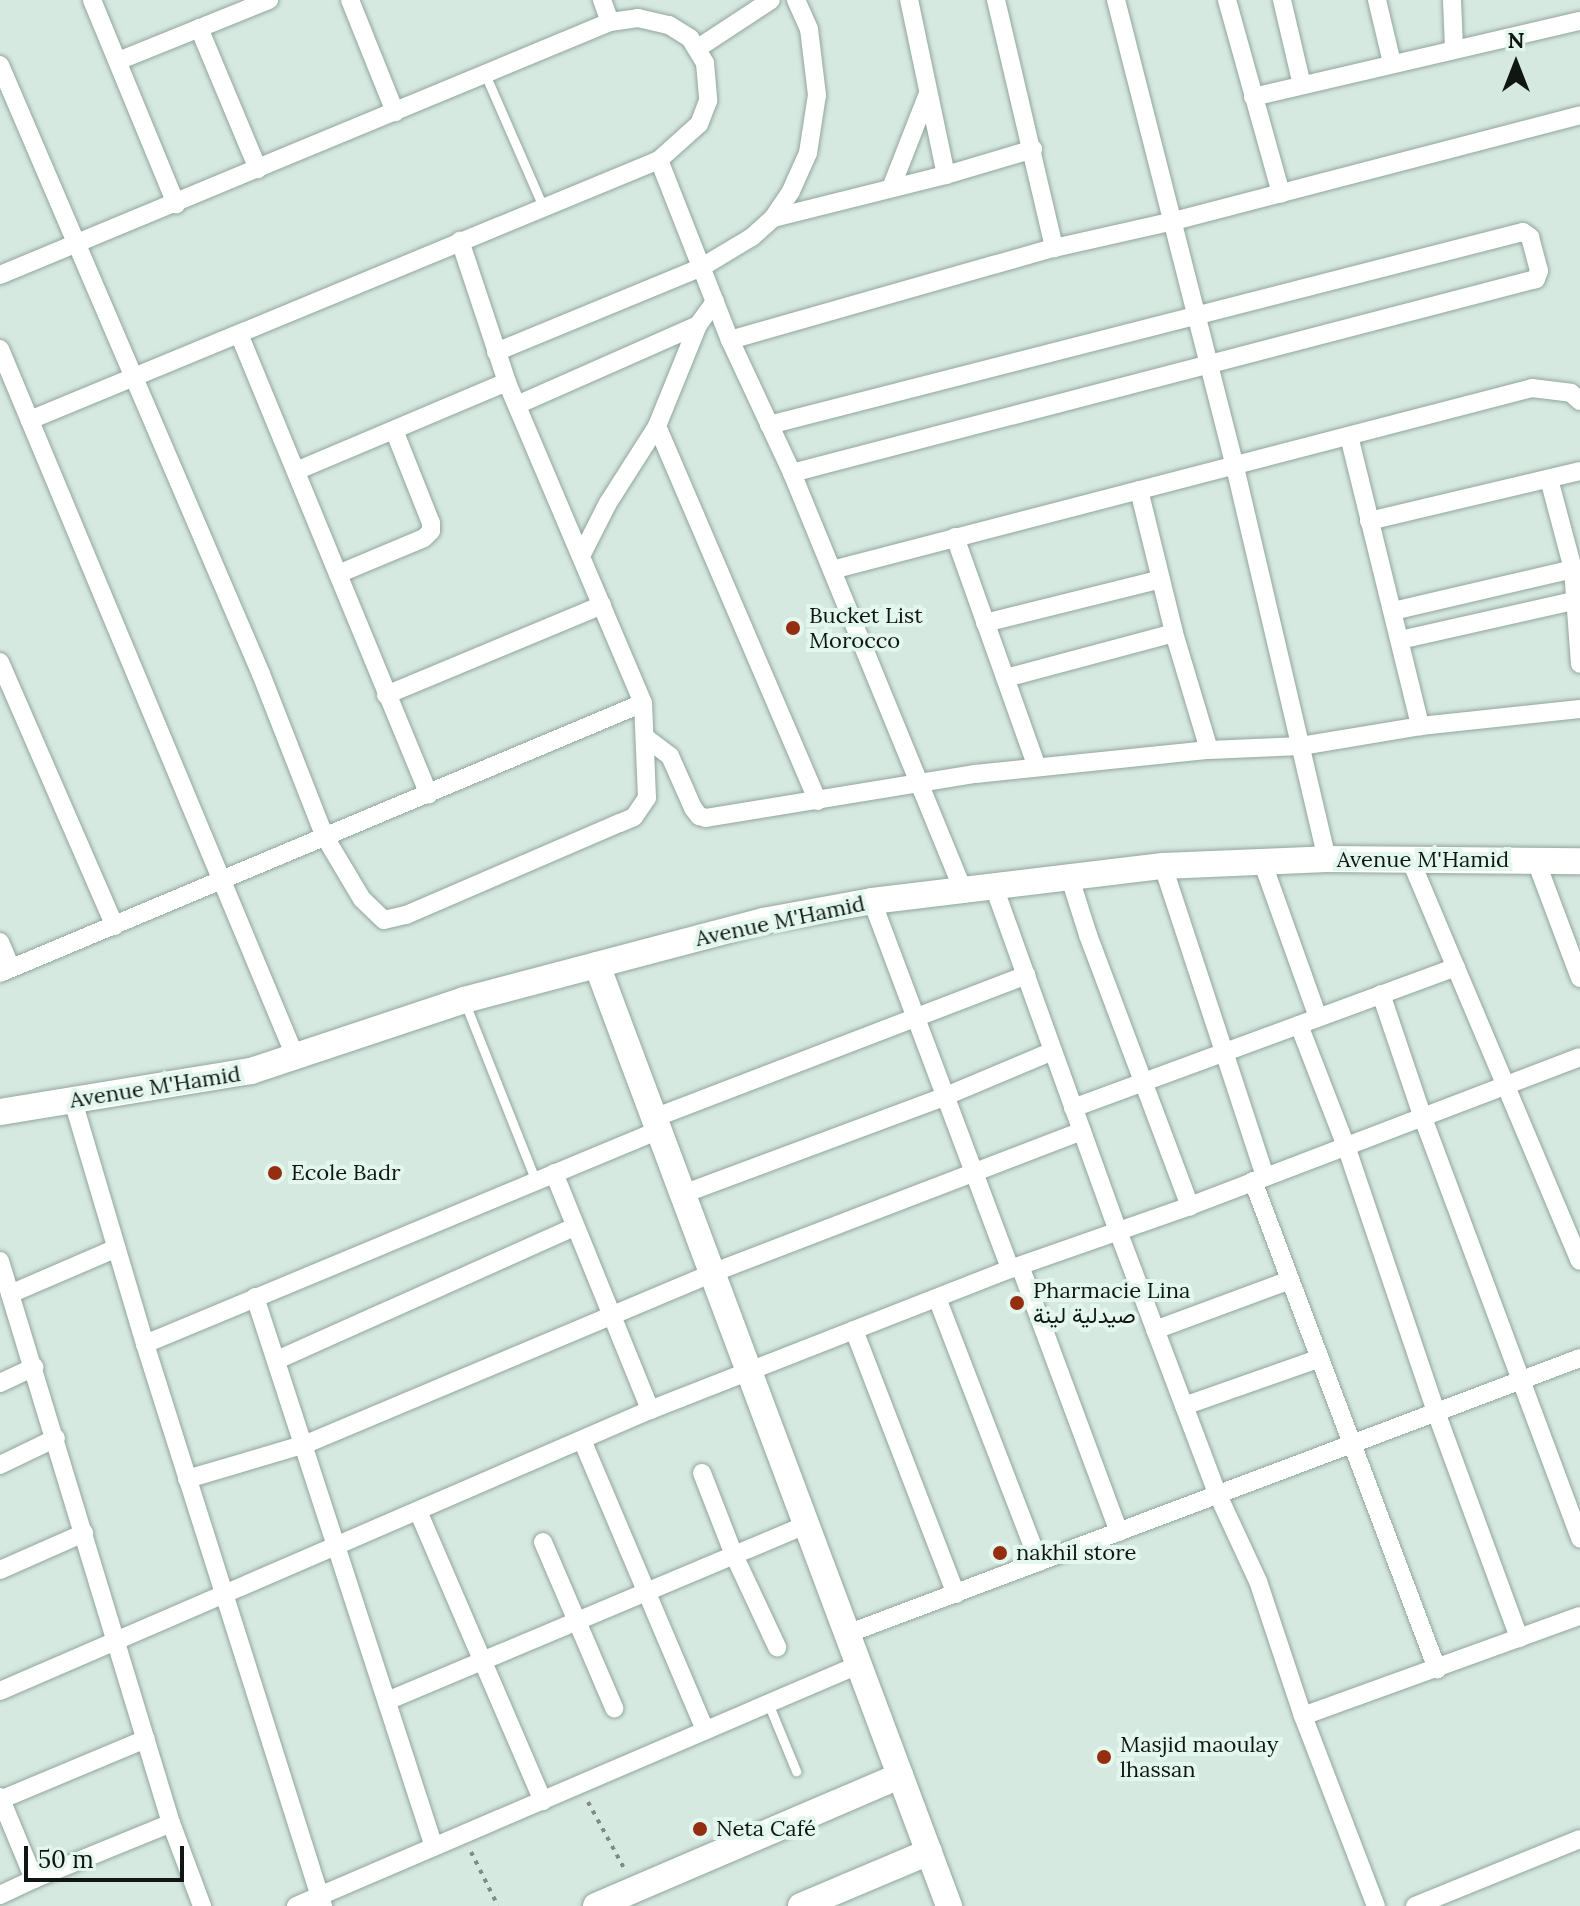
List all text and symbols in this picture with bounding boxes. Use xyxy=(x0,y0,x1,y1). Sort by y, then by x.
north arrow xyxy=(1476,24,1556,104)
text: N xyxy=(1507,26,1525,54)
place label: Bucket List Morocco xyxy=(809,602,923,654)
marker: Bucket List Morocco xyxy=(784,619,802,637)
street label: Avenue M'Hamid xyxy=(1337,847,1509,873)
street label: Avenue M'Hamid xyxy=(693,890,867,952)
street label: Avenue M'Hamid xyxy=(68,1060,242,1114)
place label: Ecole Badr xyxy=(291,1160,401,1186)
marker: Ecole Badr xyxy=(266,1164,284,1182)
place label: Pharmacie Lina صيدلية لينة xyxy=(1033,1277,1190,1328)
marker: Pharmacie Lina صيدلية لينة xyxy=(1008,1294,1026,1312)
place label: nakhil store xyxy=(1016,1540,1137,1566)
marker: nakhil store xyxy=(991,1544,1009,1562)
place label: Masjid maoulay lhassan xyxy=(1120,1731,1278,1782)
marker: Masjid maoulay lhassan xyxy=(1095,1748,1113,1766)
place label: Neta Café xyxy=(716,1816,816,1842)
marker: Neta Café xyxy=(691,1820,709,1838)
scale bar xyxy=(28,1830,188,1880)
text: 50 m xyxy=(38,1844,94,1875)

